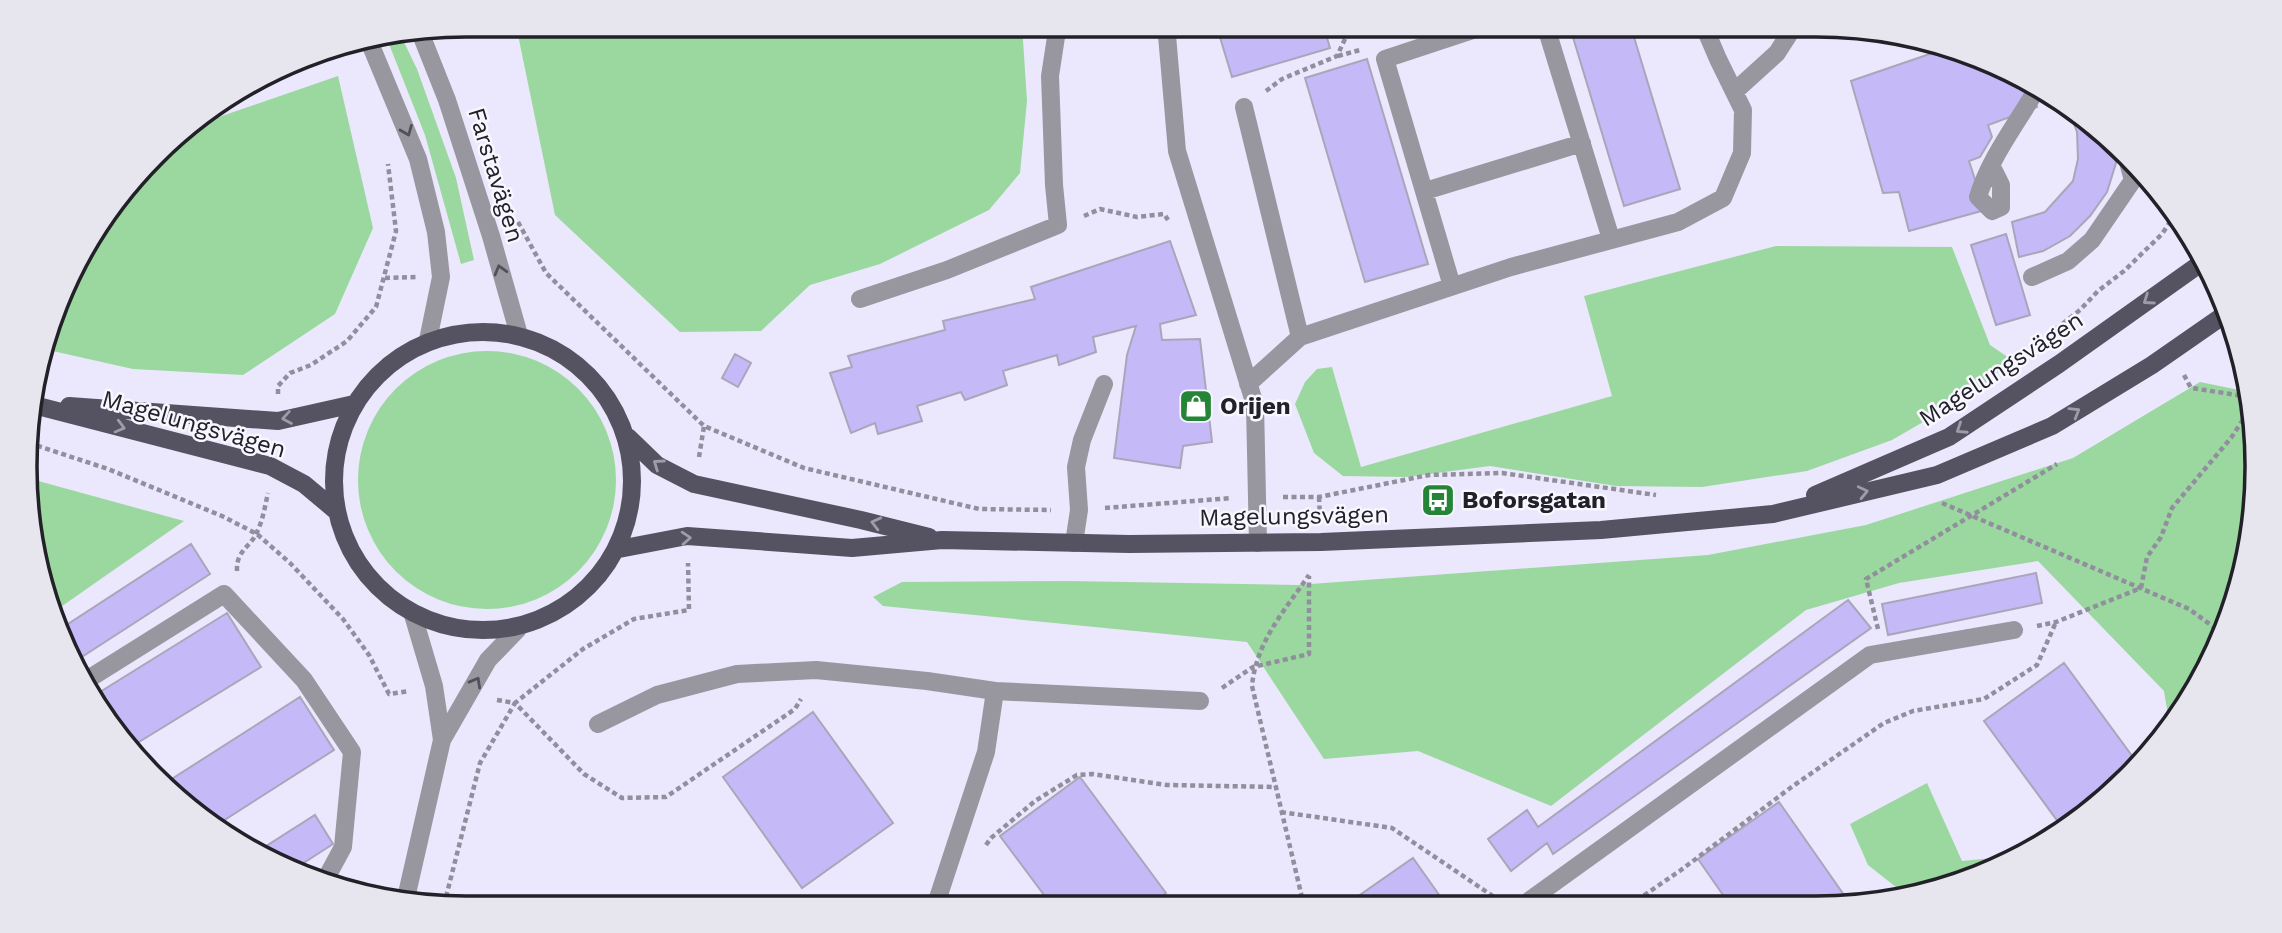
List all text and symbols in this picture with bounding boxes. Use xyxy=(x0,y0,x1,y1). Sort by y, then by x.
street label: Farstavägen xyxy=(462,104,530,246)
one-way arrow xyxy=(398,124,412,136)
one-way arrow xyxy=(493,264,508,276)
one-way arrow xyxy=(2143,292,2156,304)
street label: Magelungsvägen xyxy=(1914,306,2088,432)
street label: Magelungsvägen xyxy=(99,384,289,464)
shop icon: Orijen xyxy=(1177,387,1215,425)
place label: Orijen xyxy=(1220,392,1291,420)
one-way arrow xyxy=(2067,408,2080,421)
one-way arrow xyxy=(281,410,293,425)
one-way arrow xyxy=(114,419,126,433)
one-way arrow xyxy=(1956,421,1969,433)
one-way arrow xyxy=(653,460,666,472)
bus stop icon: Boforsgatan xyxy=(1419,481,1457,519)
place label: Boforsgatan xyxy=(1462,486,1606,514)
one-way arrow xyxy=(1857,486,1869,500)
street label: Magelungsvägen xyxy=(1199,500,1389,532)
one-way arrow xyxy=(870,517,882,531)
one-way arrow xyxy=(681,531,692,546)
one-way arrow xyxy=(468,676,481,689)

